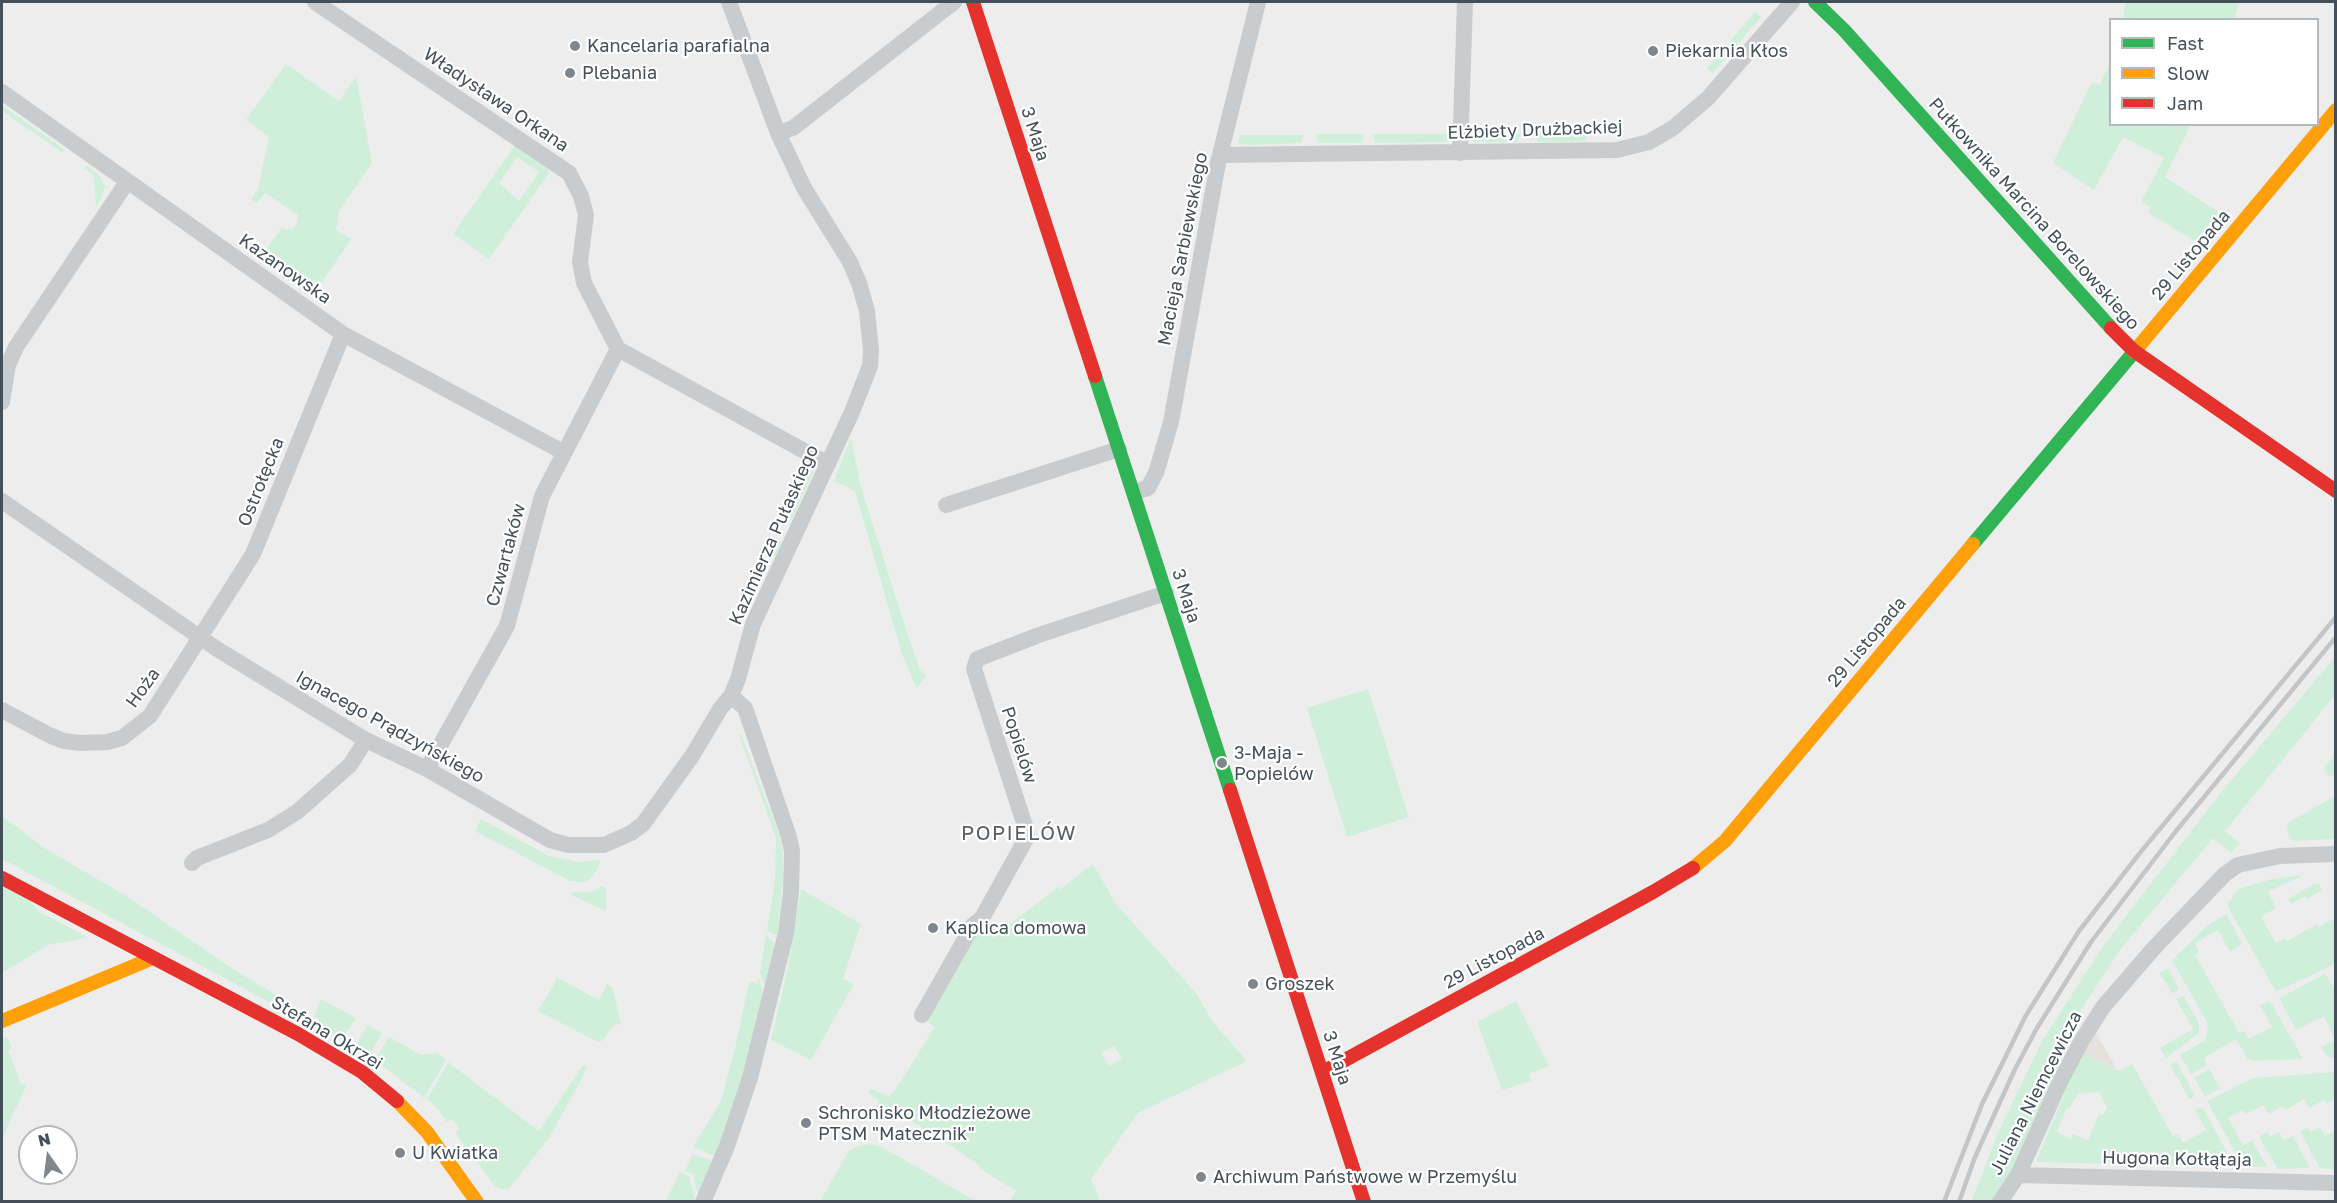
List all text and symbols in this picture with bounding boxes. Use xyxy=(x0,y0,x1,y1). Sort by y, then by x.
legend xyxy=(2109,18,2319,126)
text: Fast xyxy=(2167,32,2204,54)
place label: Kancelaria parafialna xyxy=(587,35,770,57)
marker: Kancelaria parafialna xyxy=(568,39,582,53)
place label: Piekarnia Kłos xyxy=(1665,40,1788,62)
street label: Władysława Orkana xyxy=(419,43,573,157)
marker: Piekarnia Kłos xyxy=(1646,44,1660,58)
place label: Plebania xyxy=(582,62,657,84)
text: Slow xyxy=(2167,62,2209,84)
marker: Plebania xyxy=(563,66,577,80)
text: Jam xyxy=(2167,92,2203,114)
street label: Pułkownika Marcina Borelowskiego xyxy=(1924,93,2144,335)
street label: 3 Maja xyxy=(1016,104,1054,164)
street label: Elżbiety Drużbackiej xyxy=(1447,116,1623,144)
street label: Macieja Sarbiewskiego xyxy=(1154,150,1212,348)
street label: 29 Listopada xyxy=(2147,206,2235,304)
street label: Kazanowska xyxy=(235,229,335,309)
street label: Ostrołęcka xyxy=(233,434,289,530)
street label: Kazimierza Pułaskiego xyxy=(725,442,823,628)
street label: Czwartaków xyxy=(482,501,530,609)
street label: 3 Maja xyxy=(1167,566,1205,626)
street label: 29 Listopada xyxy=(1823,593,1911,691)
street label: Hoża xyxy=(121,664,165,712)
street label: Ignacego Prądzyńskiego xyxy=(292,666,488,788)
street label: Popielów xyxy=(996,704,1042,786)
place label: 3-Maja - Popielów xyxy=(1234,742,1314,784)
marker: 3-Maja - Popielów xyxy=(1215,756,1229,770)
district label: POPIELÓW xyxy=(961,822,1077,846)
place label: Kaplica domowa xyxy=(945,917,1086,939)
marker: Kaplica domowa xyxy=(926,921,940,935)
street label: 29 Listopada xyxy=(1440,922,1548,994)
place label: Groszek xyxy=(1265,973,1335,995)
marker: Groszek xyxy=(1246,977,1260,991)
street label: Stefana Okrzei xyxy=(267,991,387,1075)
street label: Juliana Niemcewicza xyxy=(1985,1008,2087,1178)
street label: 3 Maja xyxy=(1318,1028,1356,1088)
place label: Schronisko Młodzieżowe PTSM "Matecznik" xyxy=(818,1102,1031,1144)
marker: Schronisko Młodzieżowe PTSM "Matecznik" xyxy=(799,1116,813,1130)
north arrow xyxy=(18,1125,78,1185)
text: N xyxy=(36,1128,52,1151)
place label: U Kwiatka xyxy=(412,1142,498,1164)
marker: U Kwiatka xyxy=(393,1146,407,1160)
street label: Hugona Kołłątaja xyxy=(2102,1147,2252,1171)
place label: Archiwum Państwowe w Przemyślu xyxy=(1213,1166,1517,1188)
marker: Archiwum Państwowe w Przemyślu xyxy=(1194,1170,1208,1184)

